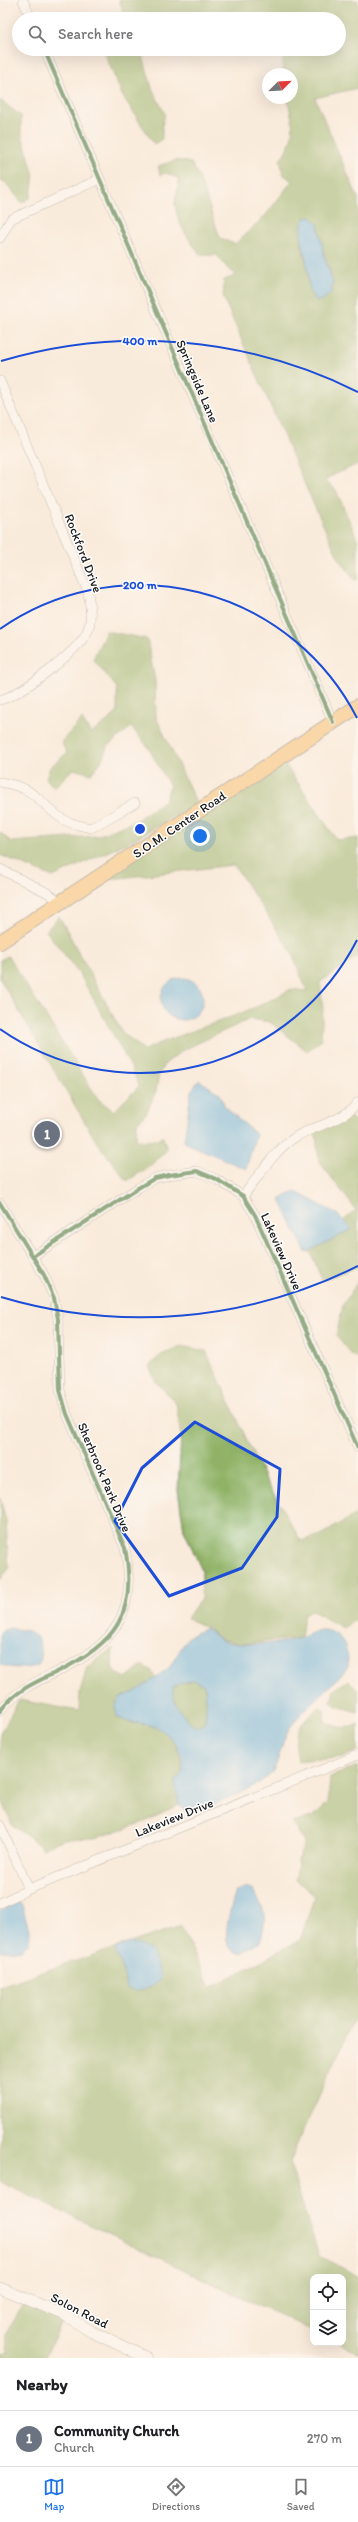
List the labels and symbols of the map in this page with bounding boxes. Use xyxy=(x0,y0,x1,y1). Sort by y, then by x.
north arrow xyxy=(262,68,298,104)
text: 400 m xyxy=(123,334,158,348)
street label: Springside Lane xyxy=(173,337,222,425)
street label: Rockford Drive xyxy=(62,512,105,595)
text: 200 m xyxy=(123,578,158,592)
street label: S.O.M. Center Road xyxy=(130,788,229,861)
centre of rings xyxy=(133,822,147,836)
your location xyxy=(190,826,210,846)
pin: 1 xyxy=(34,1119,60,1149)
street label: Lakeview Drive xyxy=(258,1210,305,1292)
street label: Sherbrook Park Drive xyxy=(75,1420,134,1534)
street label: Lakeview Drive xyxy=(133,1795,215,1840)
street label: Solon Road xyxy=(48,2290,111,2331)

